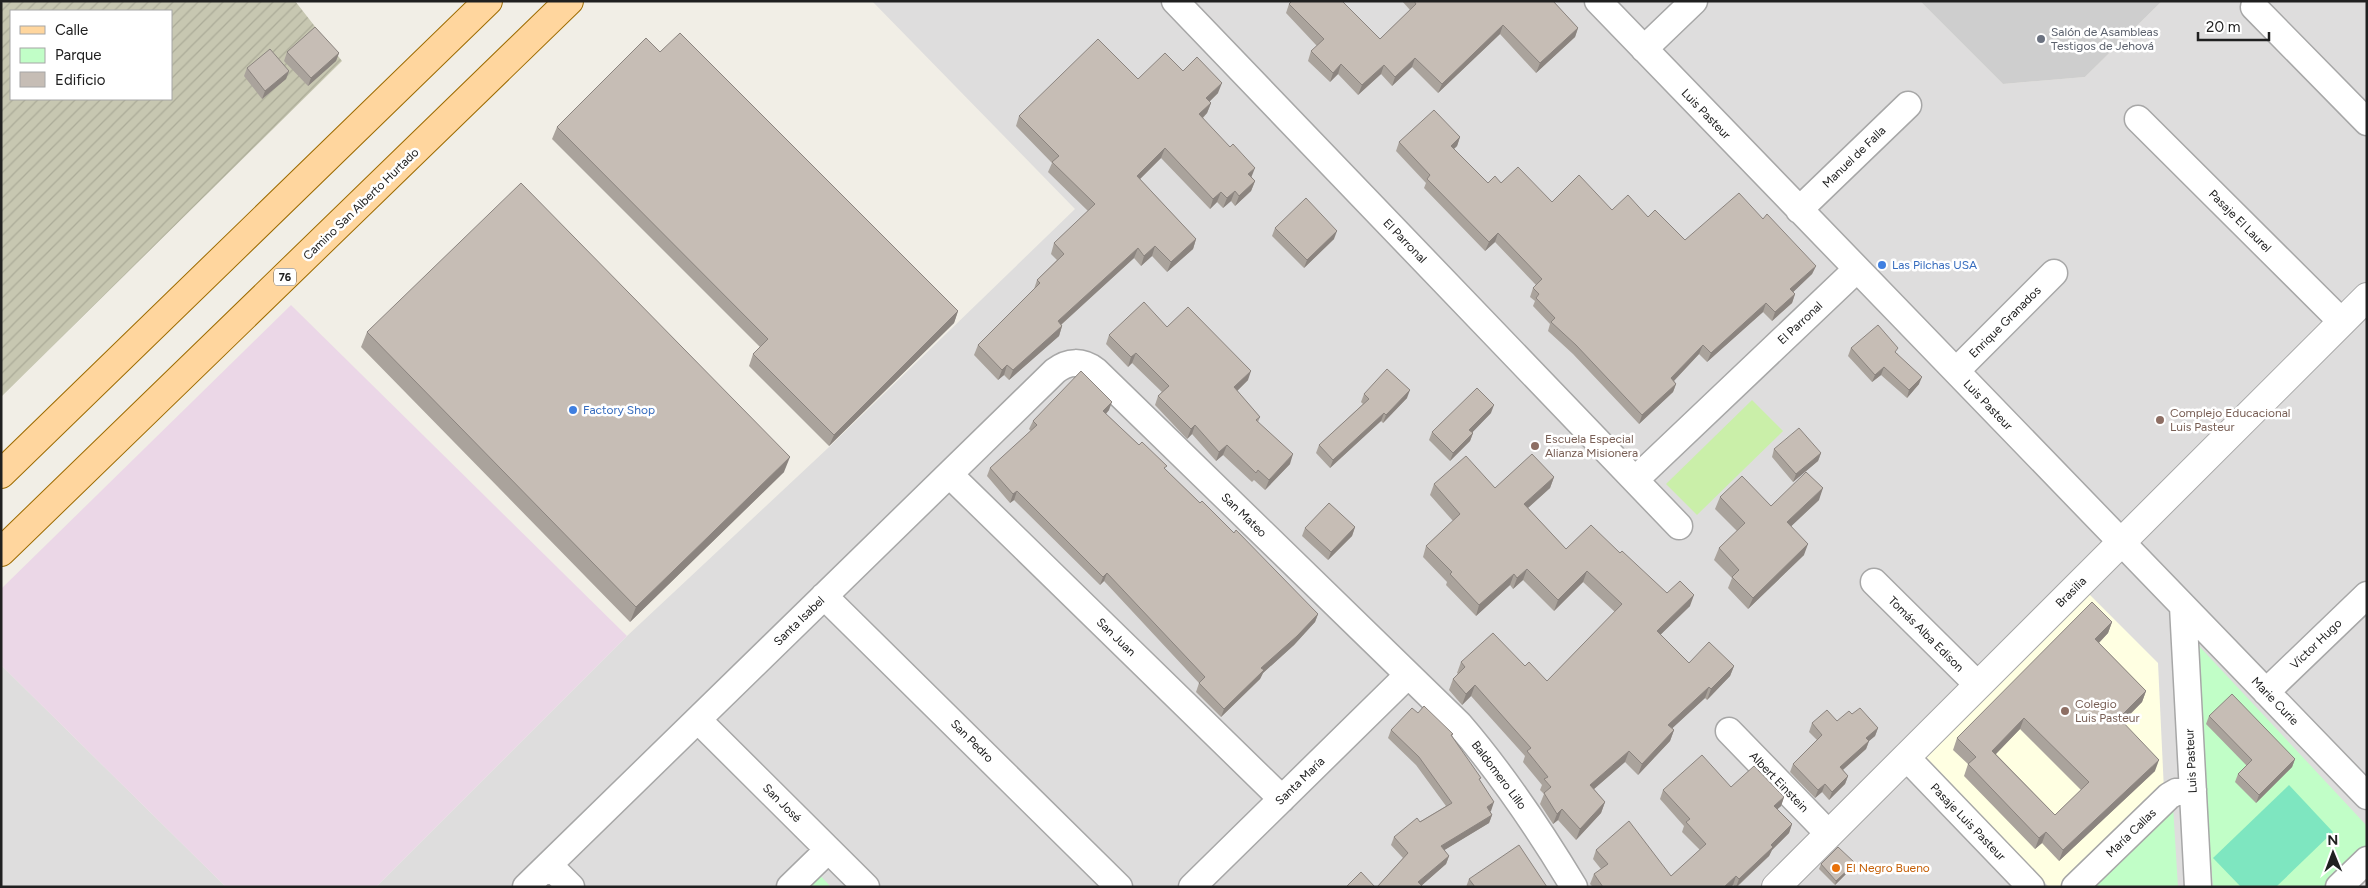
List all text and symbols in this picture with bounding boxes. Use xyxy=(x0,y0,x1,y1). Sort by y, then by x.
legend xyxy=(10,10,172,100)
scale bar xyxy=(2198,10,2269,42)
text: 20 m xyxy=(2206,18,2240,36)
text: Calle xyxy=(55,21,88,39)
place label: Salón de Asambleas Testigos de Jehová xyxy=(2051,25,2159,53)
marker: Salón de Asambleas Testigos de Jehová xyxy=(2035,33,2047,45)
text: Parque xyxy=(55,46,102,64)
text: Edificio xyxy=(55,71,106,89)
street label: Luis Pasteur xyxy=(1679,86,1733,142)
street label: Manuel de Falla xyxy=(1820,123,1888,191)
street label: Camino San Alberto Hurtado xyxy=(300,145,422,263)
street label: Pasaje El Laurel xyxy=(2206,187,2274,255)
street label: El Parronal xyxy=(1380,216,1430,266)
place label: Las Pilchas USA xyxy=(1892,258,1977,272)
marker: Las Pilchas USA xyxy=(1876,259,1888,271)
road number: 76 xyxy=(274,268,296,286)
street label: Enrique Granados xyxy=(1966,283,2044,361)
street label: El Parronal xyxy=(1775,299,1825,347)
street label: Luis Pasteur xyxy=(1961,377,2015,433)
place label: Factory Shop xyxy=(583,403,655,417)
marker: Factory Shop xyxy=(567,404,579,416)
place label: Complejo Educacional Luis Pasteur xyxy=(2170,406,2290,434)
marker: Complejo Educacional Luis Pasteur xyxy=(2154,414,2166,426)
place label: Escuela Especial Alianza Misionera xyxy=(1545,432,1638,460)
marker: Escuela Especial Alianza Misionera xyxy=(1529,440,1541,452)
street label: San Mateo xyxy=(1218,490,1270,540)
street label: Brasilia xyxy=(2053,574,2089,610)
street label: Santa Isabel xyxy=(771,593,827,649)
street label: Tomás Alba Edison xyxy=(1885,593,1967,675)
street label: San Juan xyxy=(1094,615,1139,659)
street label: Víctor Hugo xyxy=(2287,616,2345,672)
street label: Marie Curie xyxy=(2249,674,2302,728)
place label: Colegio Luis Pasteur xyxy=(2075,697,2140,725)
marker: Colegio Luis Pasteur xyxy=(2059,705,2071,717)
street label: San Pedro xyxy=(948,717,996,765)
street label: Luis Pasteur xyxy=(2182,728,2200,794)
street label: Baldomero Lillo xyxy=(1469,738,1529,812)
street label: Albert Einstein xyxy=(1747,749,1812,815)
street label: Santa María xyxy=(1272,754,1328,808)
street label: Pasaje Luis Pasteur xyxy=(1928,780,2008,864)
street label: San José xyxy=(760,781,804,825)
street label: María Callas xyxy=(2103,805,2159,860)
north arrow xyxy=(2308,828,2358,878)
text: N xyxy=(2327,832,2338,849)
place label: El Negro Bueno xyxy=(1846,861,1930,875)
marker: El Negro Bueno xyxy=(1830,862,1842,874)

